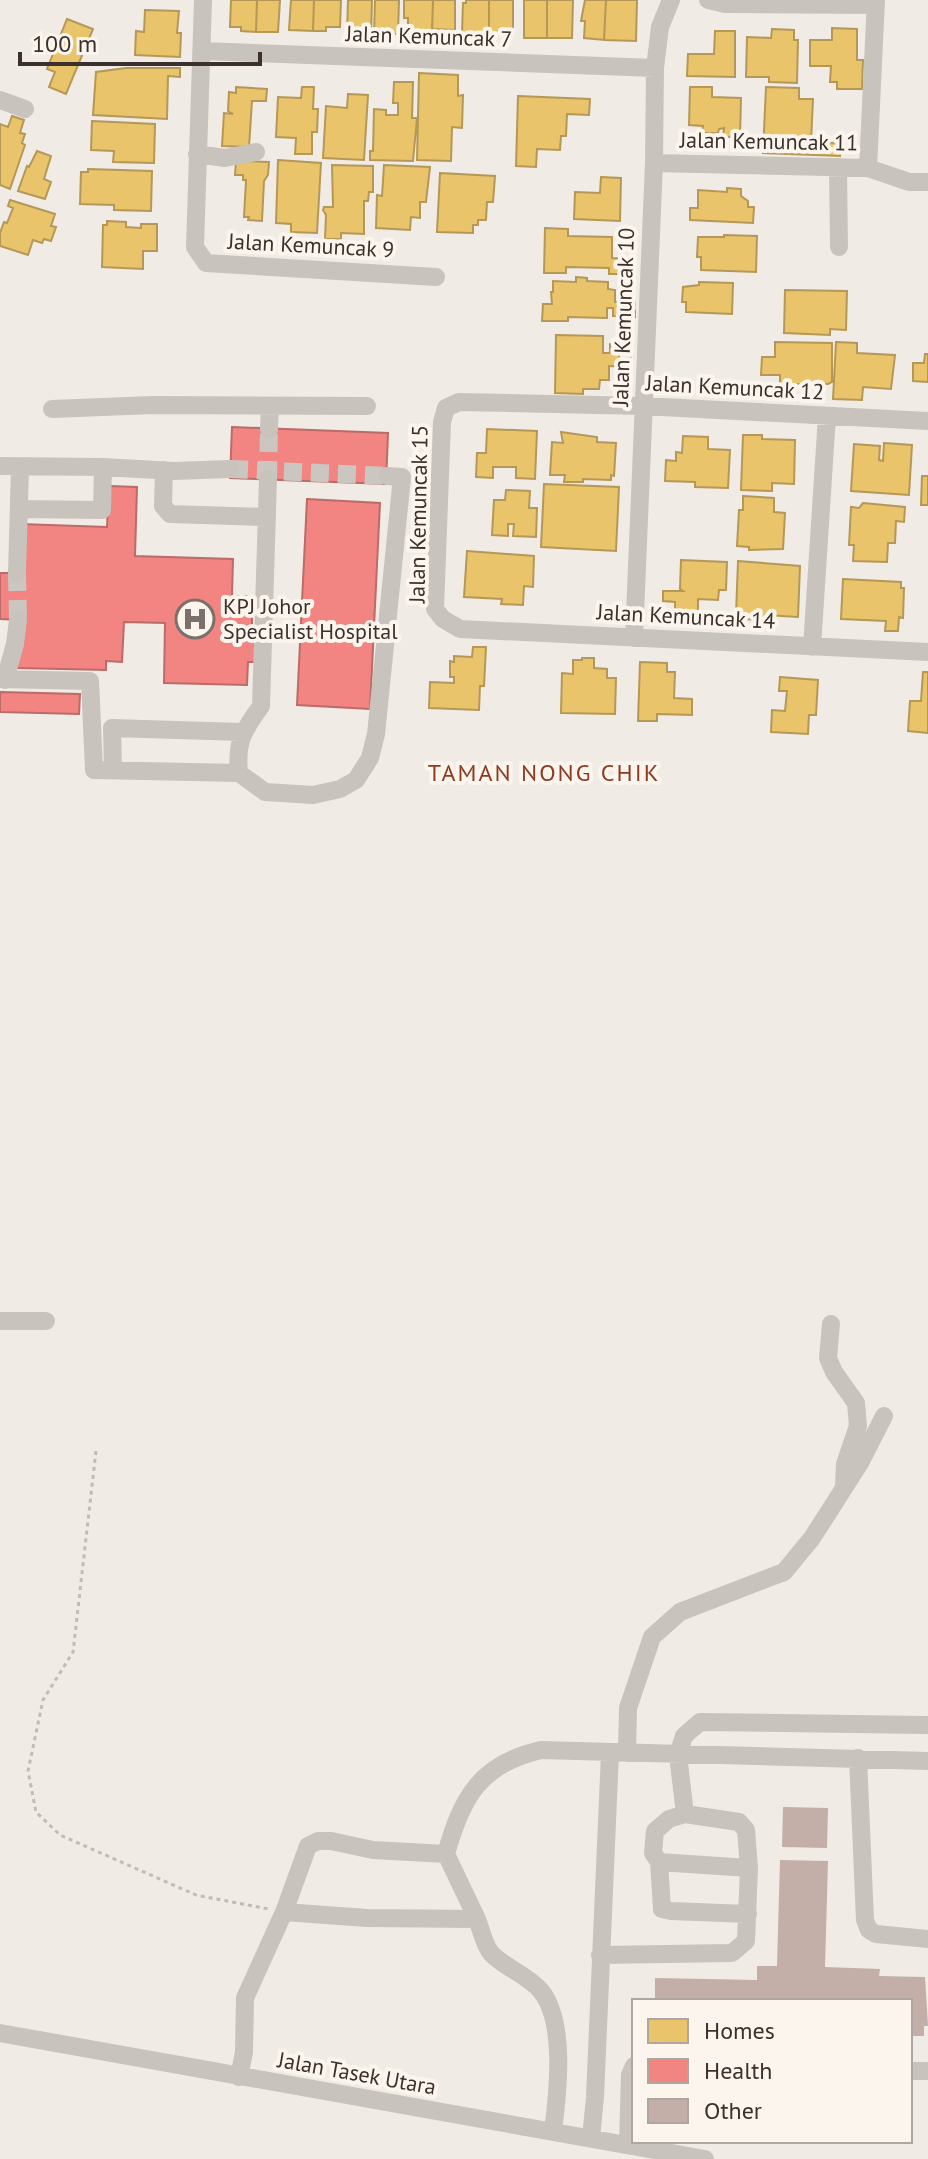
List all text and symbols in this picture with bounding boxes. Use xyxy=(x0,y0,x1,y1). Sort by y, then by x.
scale bar xyxy=(20,16,260,66)
street label: Jalan Kemuncak 7 xyxy=(344,19,513,53)
text: 100 m xyxy=(32,28,97,59)
street label: Jalan Kemuncak 11 xyxy=(679,125,858,157)
street label: Jalan Kemuncak 9 xyxy=(226,227,395,263)
street label: Jalan Kemuncak 10 xyxy=(606,227,640,408)
street label: Jalan Kemuncak 12 xyxy=(644,368,825,406)
street label: Jalan Kemuncak 15 xyxy=(402,425,434,604)
place label: KPJ Johor Specialist Hospital xyxy=(223,592,398,645)
street label: Jalan Kemuncak 14 xyxy=(595,597,776,635)
hospital icon: KPJ Johor Specialist Hospital xyxy=(174,598,216,640)
district label: TAMAN NONG CHIK xyxy=(428,757,660,788)
legend xyxy=(632,1999,912,2143)
text: Homes xyxy=(704,2015,775,2046)
street label: Jalan Tasek Utara xyxy=(275,2045,438,2101)
text: Health xyxy=(704,2055,773,2086)
text: Other xyxy=(704,2095,762,2126)

